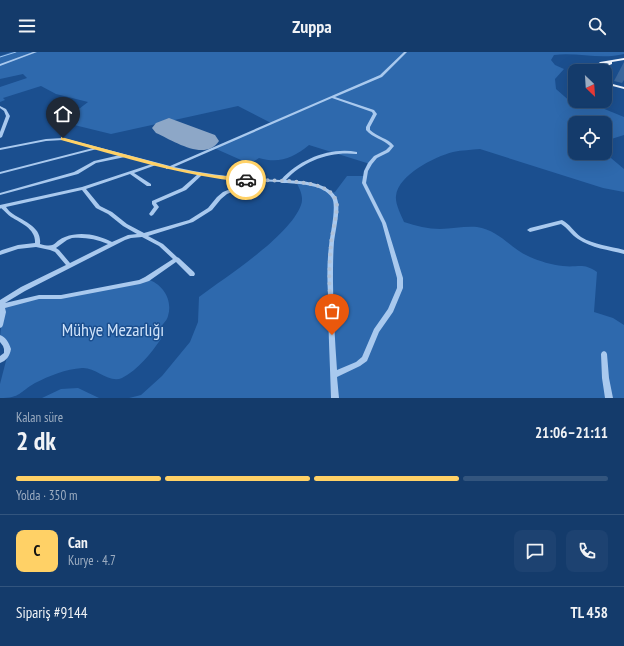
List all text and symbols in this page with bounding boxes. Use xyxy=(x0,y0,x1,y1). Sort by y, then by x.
icon: menu xyxy=(16,15,38,37)
text: Zuppa xyxy=(292,15,332,38)
icon: search xyxy=(586,15,608,37)
north arrow xyxy=(568,64,612,108)
map controls xyxy=(568,64,612,160)
pin xyxy=(46,97,80,138)
icon: home xyxy=(52,103,74,125)
button: locate xyxy=(568,116,612,160)
courier xyxy=(226,160,266,200)
icon: car xyxy=(235,169,257,191)
pin xyxy=(315,294,349,335)
icon: bag xyxy=(321,300,343,322)
park label: Mühye Mezarlığı xyxy=(62,318,164,341)
text: Kalan süre xyxy=(16,409,63,426)
text: 21:06–21:11 xyxy=(535,423,608,442)
text: 2 dk xyxy=(16,424,56,457)
text: Yolda · 350 m xyxy=(16,487,78,504)
button: chat xyxy=(514,530,556,572)
button: phone xyxy=(566,530,608,572)
text: Can xyxy=(68,533,88,552)
text: C xyxy=(34,541,40,560)
text: Kurye · 4.7 xyxy=(68,552,116,569)
text: Sipariş #9144 xyxy=(16,603,88,622)
text: TL 458 xyxy=(571,603,608,622)

